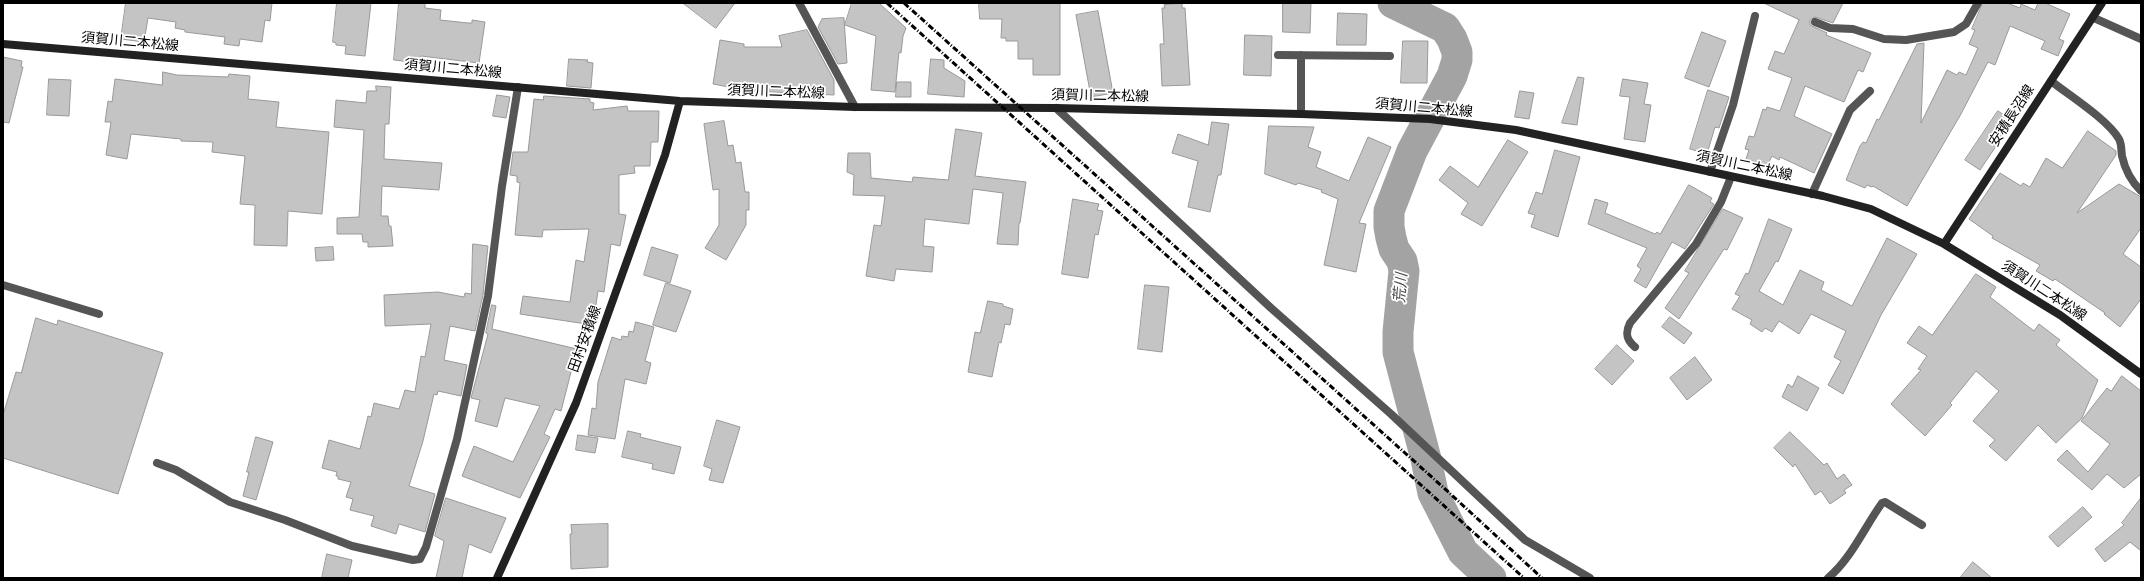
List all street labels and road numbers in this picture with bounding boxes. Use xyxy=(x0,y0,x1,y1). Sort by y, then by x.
street label: 須賀川二本松線 xyxy=(80,29,180,55)
street label: 須賀川二本松線 xyxy=(403,56,503,82)
street label: 須賀川二本松線 xyxy=(727,82,825,102)
street label: 安積長沼線 xyxy=(1986,82,2038,150)
street label: 須賀川二本松線 xyxy=(1051,87,1149,105)
street label: 須賀川二本松線 xyxy=(1374,95,1474,121)
street label: 須賀川二本松線 xyxy=(1694,148,1794,184)
street label: 須賀川二本松線 xyxy=(1998,257,2090,325)
street label: 田村安積線 xyxy=(565,303,605,375)

